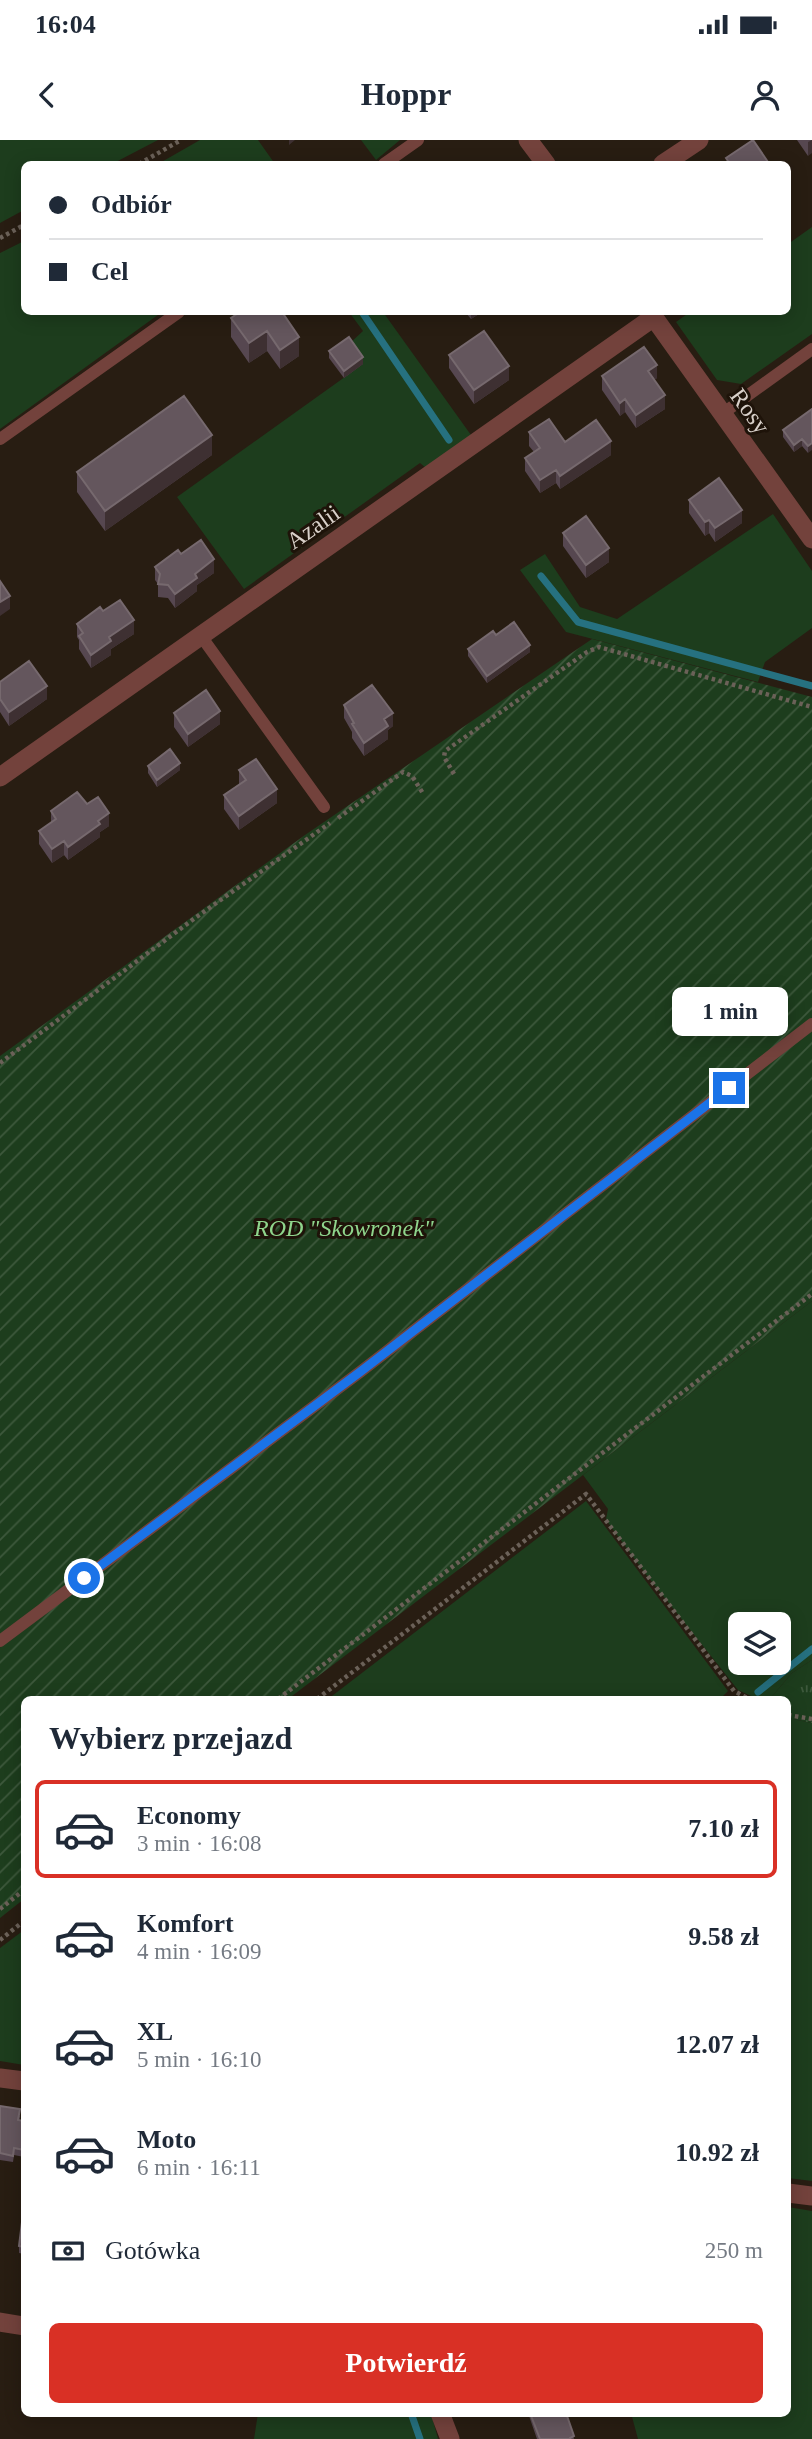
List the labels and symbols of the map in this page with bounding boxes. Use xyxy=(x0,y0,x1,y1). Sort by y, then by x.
street label: Rosy xyxy=(725,383,775,439)
street label: Azalii xyxy=(282,499,345,554)
callout: 1 min xyxy=(671,986,787,1035)
route end xyxy=(713,1072,745,1104)
park label: ROD "Skowronek" xyxy=(253,1215,435,1241)
route start xyxy=(68,1562,100,1594)

